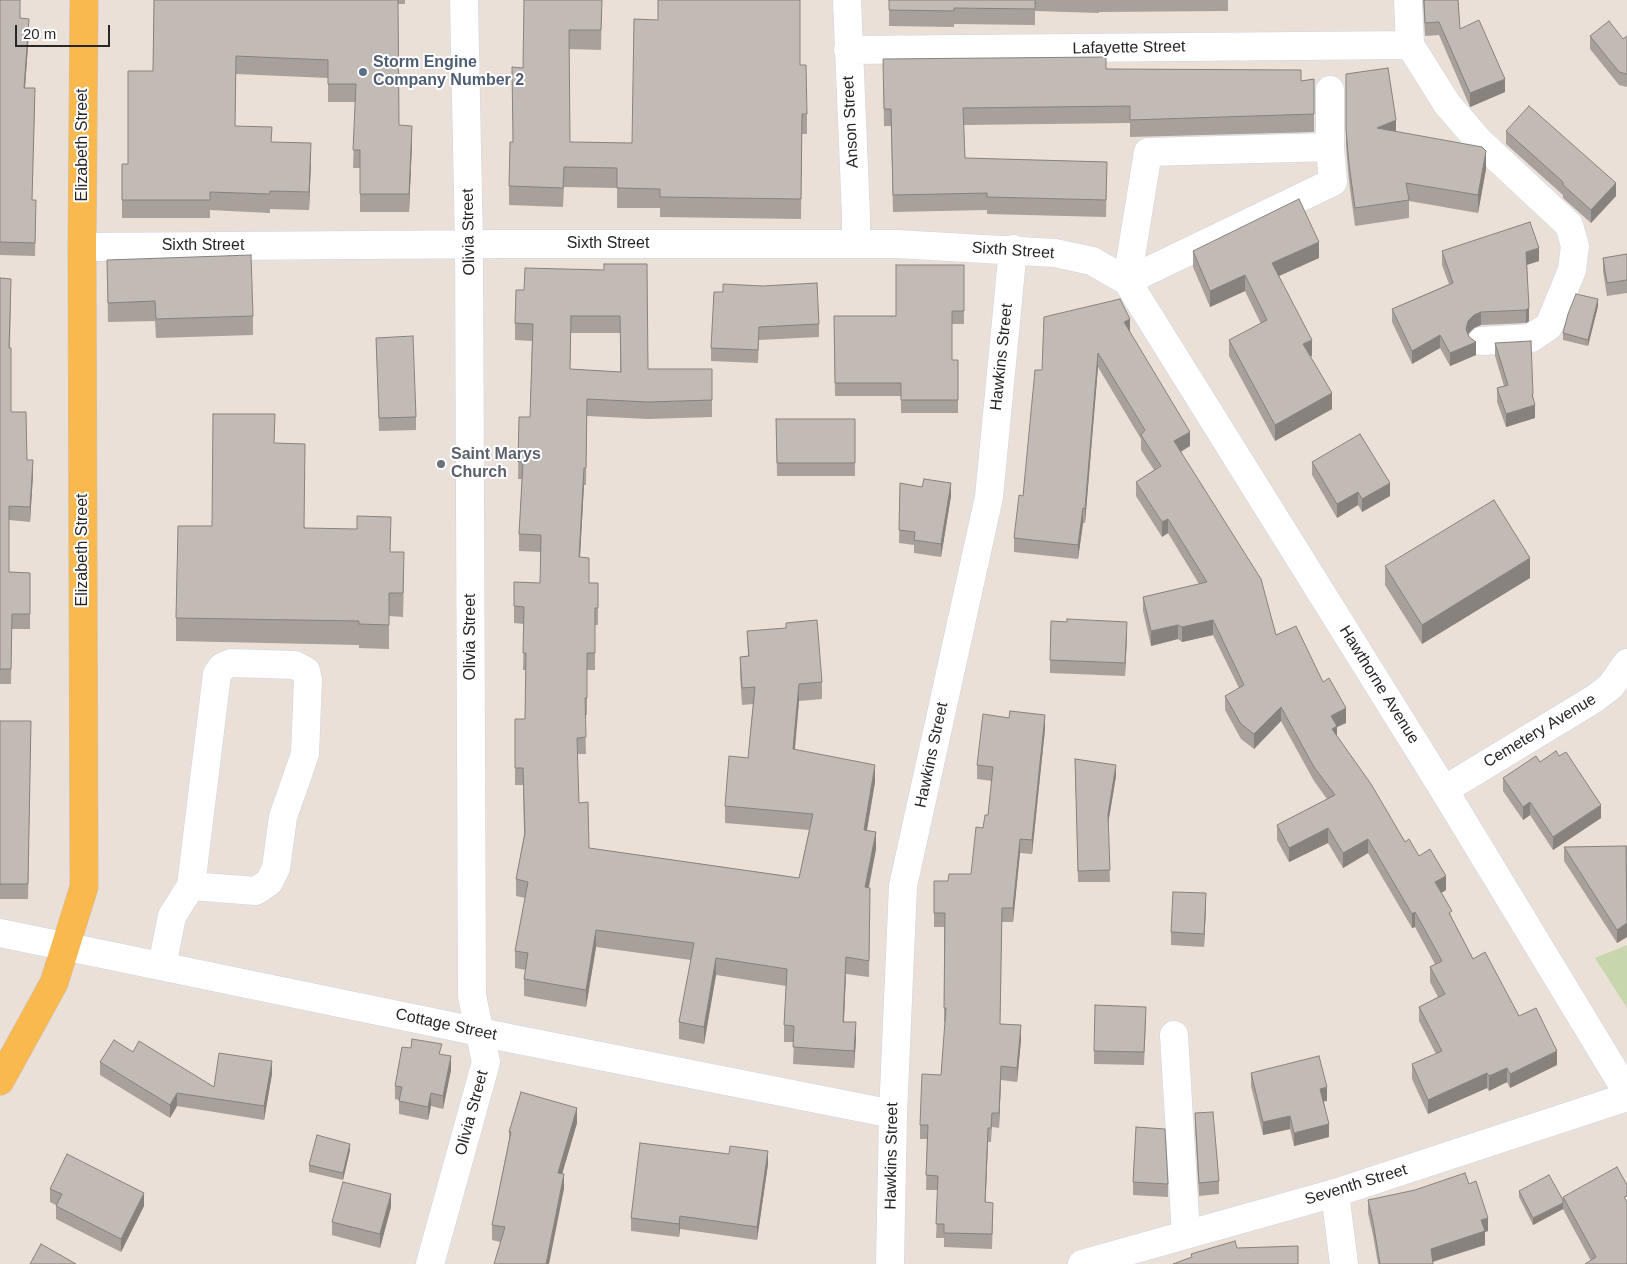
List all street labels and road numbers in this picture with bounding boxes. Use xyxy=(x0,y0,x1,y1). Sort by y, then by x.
street label: Lafayette Street xyxy=(1072,37,1186,59)
street label: Anson Street xyxy=(839,75,863,169)
street label: Elizabeth Street xyxy=(73,89,93,201)
street label: Olivia Street xyxy=(459,188,479,276)
street label: Sixth Street xyxy=(567,234,649,254)
street label: Sixth Street xyxy=(162,236,244,256)
street label: Sixth Street xyxy=(971,239,1055,263)
street label: Hawkins Street xyxy=(987,302,1017,412)
street label: Elizabeth Street xyxy=(73,494,93,606)
street label: Olivia Street xyxy=(461,593,481,681)
street label: Hawthorne Avenue xyxy=(1335,622,1423,748)
street label: Cemetery Avenue xyxy=(1480,690,1600,772)
street label: Hawkins Street xyxy=(911,700,953,810)
street label: Cottage Street xyxy=(394,1005,498,1045)
street label: Olivia Street xyxy=(451,1068,493,1158)
street label: Hawkins Street xyxy=(881,1102,903,1210)
street label: Seventh Street xyxy=(1303,1160,1409,1210)

